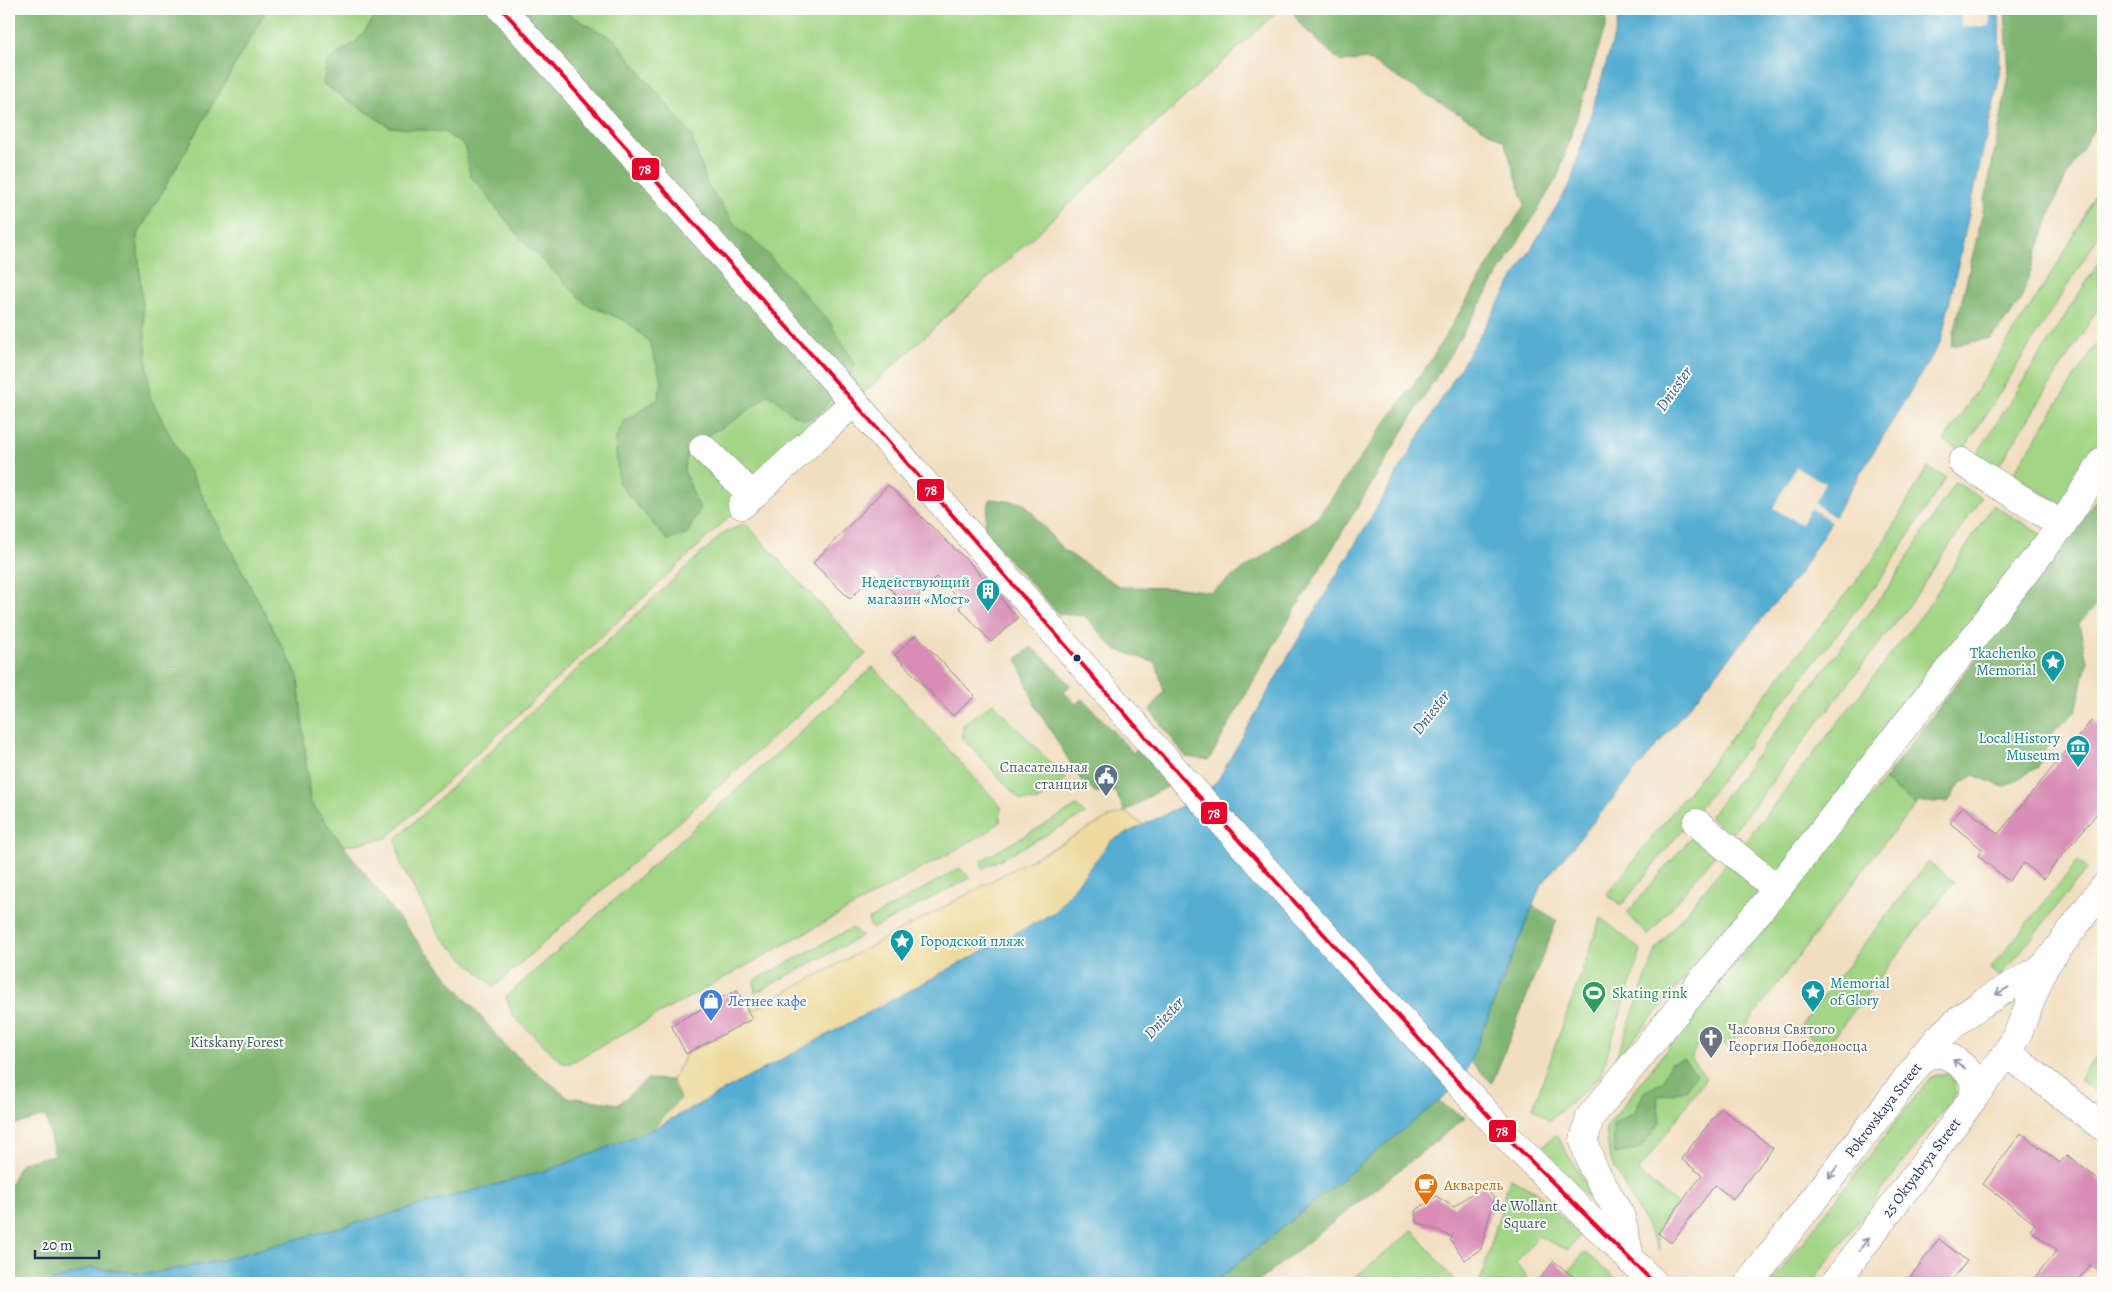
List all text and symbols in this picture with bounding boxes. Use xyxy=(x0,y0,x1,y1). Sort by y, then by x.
line badge: 78 xyxy=(631,157,660,181)
text: 78 xyxy=(639,160,652,179)
water label: Dniester xyxy=(1651,362,1698,416)
line badge: 78 xyxy=(916,478,945,502)
text: 78 xyxy=(925,481,938,500)
place label: Недействующий магазин «Мост» xyxy=(861,572,971,609)
building icon: Недействующий магазин «Мост» xyxy=(975,578,1001,612)
place label: Tkachenko Memorial xyxy=(1970,643,2036,680)
place icon: Tkachenko Memorial xyxy=(2040,649,2066,683)
unlabelled marker xyxy=(1072,653,1082,663)
water label: Dniester xyxy=(1407,686,1455,739)
place label: Local History Museum xyxy=(1979,728,2061,765)
museum icon: Local History Museum xyxy=(2065,734,2091,768)
place label: Спасательная станция xyxy=(1000,757,1088,794)
public building icon: Спасательная станция xyxy=(1093,763,1119,797)
line badge: 78 xyxy=(1200,801,1228,825)
text: 78 xyxy=(1208,804,1221,823)
place icon: Городской пляж xyxy=(889,928,915,962)
place label: Городской пляж xyxy=(920,931,1025,951)
place label: Memorial of Glory xyxy=(1830,973,1890,1010)
place icon: Memorial of Glory xyxy=(1800,979,1826,1013)
sports icon: Skating rink xyxy=(1581,980,1607,1014)
place label: Skating rink xyxy=(1612,983,1688,1003)
one-way arrow xyxy=(1994,986,2009,996)
shop icon: Летнее кафе xyxy=(698,988,724,1022)
place label: Летнее кафе xyxy=(728,991,807,1011)
water label: Dniester xyxy=(1139,992,1189,1044)
place label: Часовня Святого Георгия Победоносца xyxy=(1728,1019,1868,1056)
church icon: Часовня Святого Георгия Победоносца xyxy=(1698,1025,1724,1059)
park label: Kitskany Forest xyxy=(190,1032,284,1052)
street label: Pokrovskaya Street xyxy=(1840,1058,1926,1162)
one-way arrow xyxy=(1952,1059,1966,1070)
street label: 25 Oktyabrya Street xyxy=(1877,1114,1965,1222)
line badge: 78 xyxy=(1488,1119,1517,1143)
text: 78 xyxy=(1496,1122,1509,1141)
one-way arrow xyxy=(1828,1165,1839,1178)
cafe icon: Акварель xyxy=(1413,1172,1439,1206)
place label: Акварель xyxy=(1443,1175,1503,1195)
park label: de Wollant Square xyxy=(1492,1196,1558,1233)
scale bar xyxy=(35,1227,99,1259)
text: 20 m xyxy=(42,1235,73,1255)
one-way arrow xyxy=(1859,1237,1869,1251)

